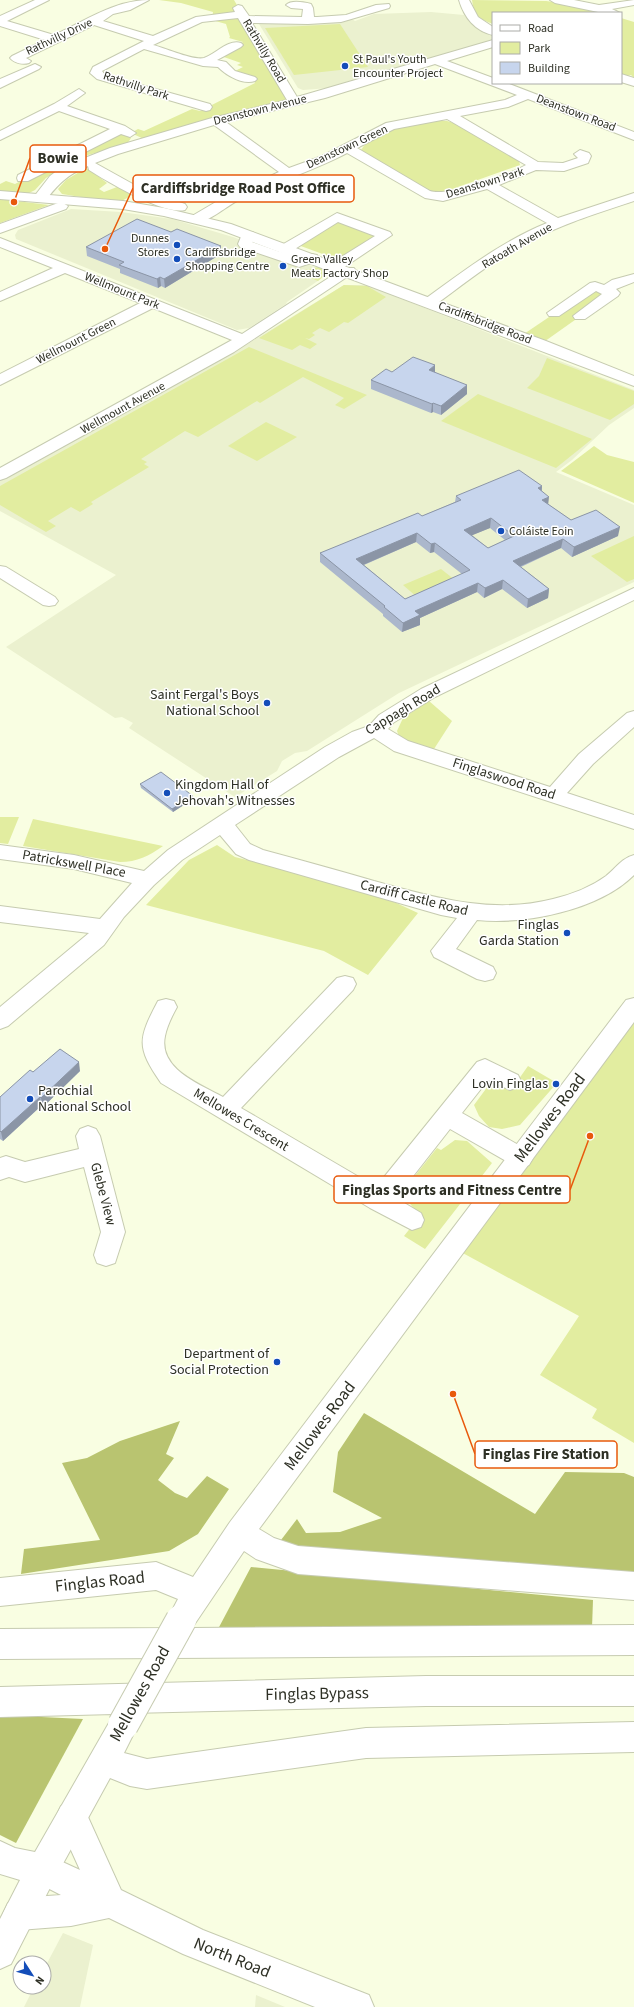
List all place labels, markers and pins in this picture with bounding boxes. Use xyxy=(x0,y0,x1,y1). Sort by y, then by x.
place label: St Paul's Youth Encounter Project xyxy=(353,51,443,82)
marker: St Paul's Youth Encounter Project xyxy=(340,61,350,71)
callout: Bowie xyxy=(30,145,86,172)
callout: Cardiffsbridge Road Post Office xyxy=(133,175,354,202)
place label: Dunnes Stores xyxy=(131,230,169,261)
marker: Dunnes Stores xyxy=(172,240,182,250)
place label: Cardiffsbridge Shopping Centre xyxy=(185,244,269,275)
place label: Green Valley Meats Factory Shop xyxy=(291,251,389,282)
marker: Cardiffsbridge Shopping Centre xyxy=(172,254,182,264)
marker: Green Valley Meats Factory Shop xyxy=(278,261,288,271)
place label: Coláiste Eoin xyxy=(509,523,574,540)
marker: Coláiste Eoin xyxy=(496,526,506,536)
place label: Saint Fergal's Boys National School xyxy=(150,685,259,721)
marker: Saint Fergal's Boys National School xyxy=(262,698,272,708)
place label: Kingdom Hall of Jehovah's Witnesses xyxy=(175,775,295,811)
marker: Kingdom Hall of Jehovah's Witnesses xyxy=(162,788,172,798)
place label: Finglas Garda Station xyxy=(479,915,559,951)
marker: Finglas Garda Station xyxy=(562,928,572,938)
place label: Lovin Finglas xyxy=(472,1074,548,1094)
marker: Lovin Finglas xyxy=(551,1079,561,1089)
place label: Parochial National School xyxy=(38,1081,131,1117)
marker: Parochial National School xyxy=(25,1094,35,1104)
callout: Finglas Sports and Fitness Centre xyxy=(334,1176,570,1203)
place label: Department of Social Protection xyxy=(170,1344,270,1380)
marker: Department of Social Protection xyxy=(272,1357,282,1367)
callout: Finglas Fire Station xyxy=(475,1441,617,1468)

